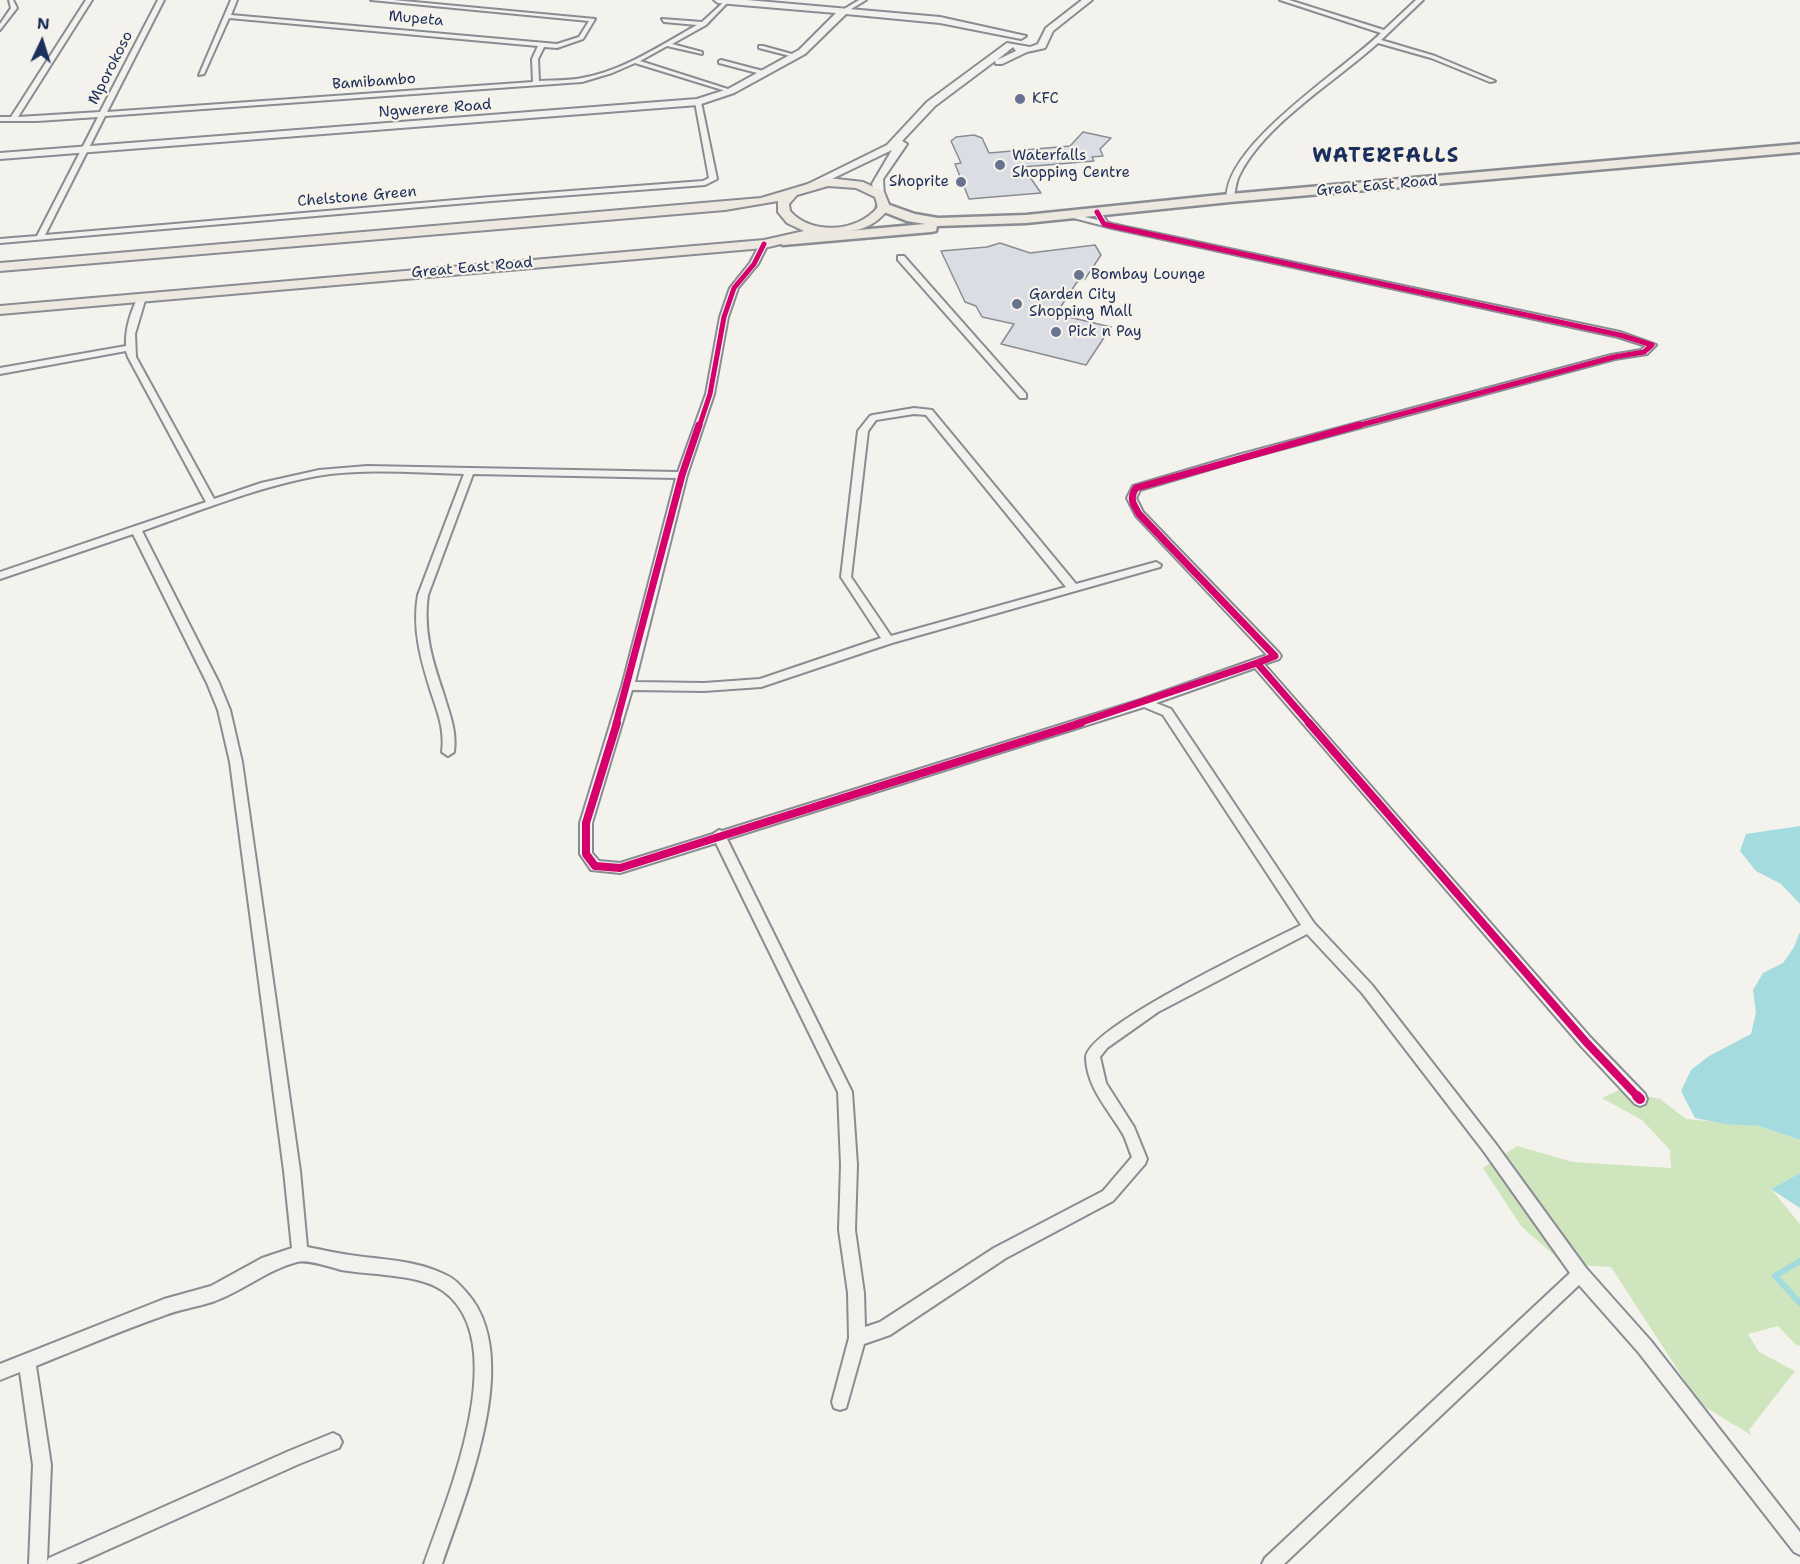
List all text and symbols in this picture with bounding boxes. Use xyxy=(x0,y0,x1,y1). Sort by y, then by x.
street label: Mupeta xyxy=(388,8,444,30)
north arrow xyxy=(12,12,72,72)
text: N xyxy=(36,13,50,34)
street label: Mporokoso xyxy=(85,28,137,108)
street label: Bamibambo xyxy=(332,70,416,94)
place label: KFC xyxy=(1032,90,1059,108)
marker: KFC xyxy=(1013,92,1027,106)
street label: Ngwerere Road xyxy=(378,96,492,122)
district label: WATERFALLS xyxy=(1312,145,1460,169)
place label: Waterfalls Shopping Centre xyxy=(1012,147,1130,182)
marker: Waterfalls Shopping Centre xyxy=(993,158,1007,172)
street label: Great East Road xyxy=(1316,172,1438,200)
place label: Shoprite xyxy=(889,173,949,191)
marker: Shoprite xyxy=(954,175,968,189)
street label: Chelstone Green xyxy=(297,183,417,211)
street label: Great East Road xyxy=(411,254,533,282)
place label: Bombay Lounge xyxy=(1091,266,1206,284)
marker: Bombay Lounge xyxy=(1072,268,1086,282)
place label: Garden City Shopping Mall xyxy=(1029,286,1132,321)
marker: Garden City Shopping Mall xyxy=(1010,297,1024,311)
place label: Pick n Pay xyxy=(1068,323,1142,341)
marker: Pick n Pay xyxy=(1049,325,1063,339)

